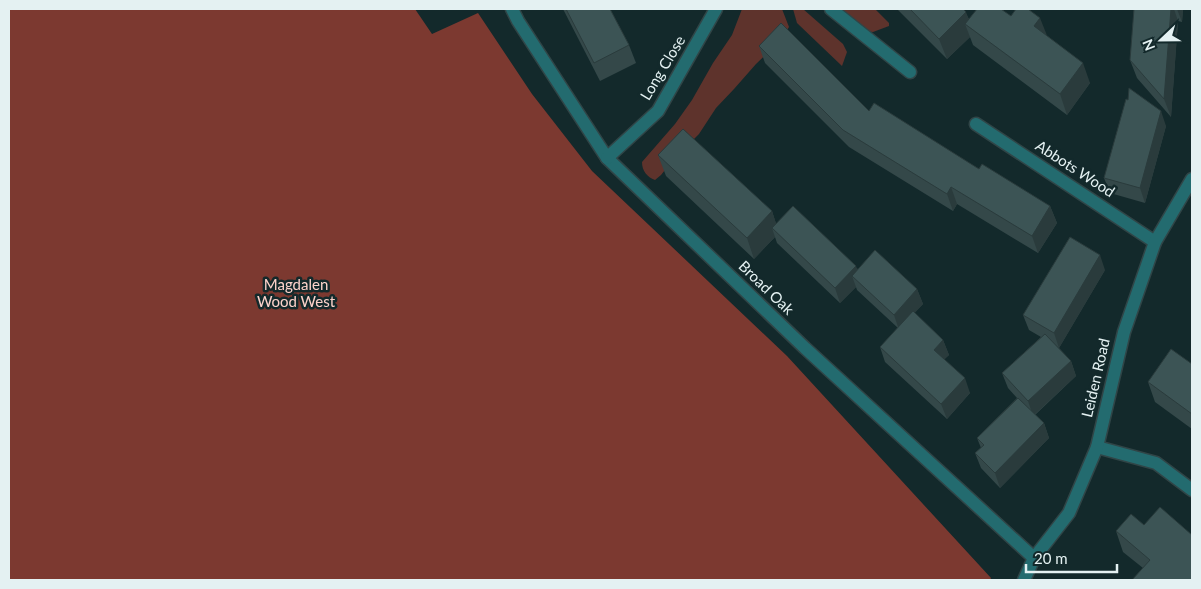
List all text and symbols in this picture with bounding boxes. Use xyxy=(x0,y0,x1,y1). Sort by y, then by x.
north arrow xyxy=(1136,15,1186,65)
street label: Long Close xyxy=(636,32,688,103)
text: N xyxy=(1139,37,1158,53)
street label: Abbots Wood xyxy=(1033,136,1119,200)
street label: Broad Oak xyxy=(735,257,798,318)
park label: Magdalen Wood West xyxy=(257,275,336,310)
street label: Leiden Road xyxy=(1077,337,1113,419)
scale bar xyxy=(1026,542,1117,574)
text: 20 m xyxy=(1034,549,1068,567)

